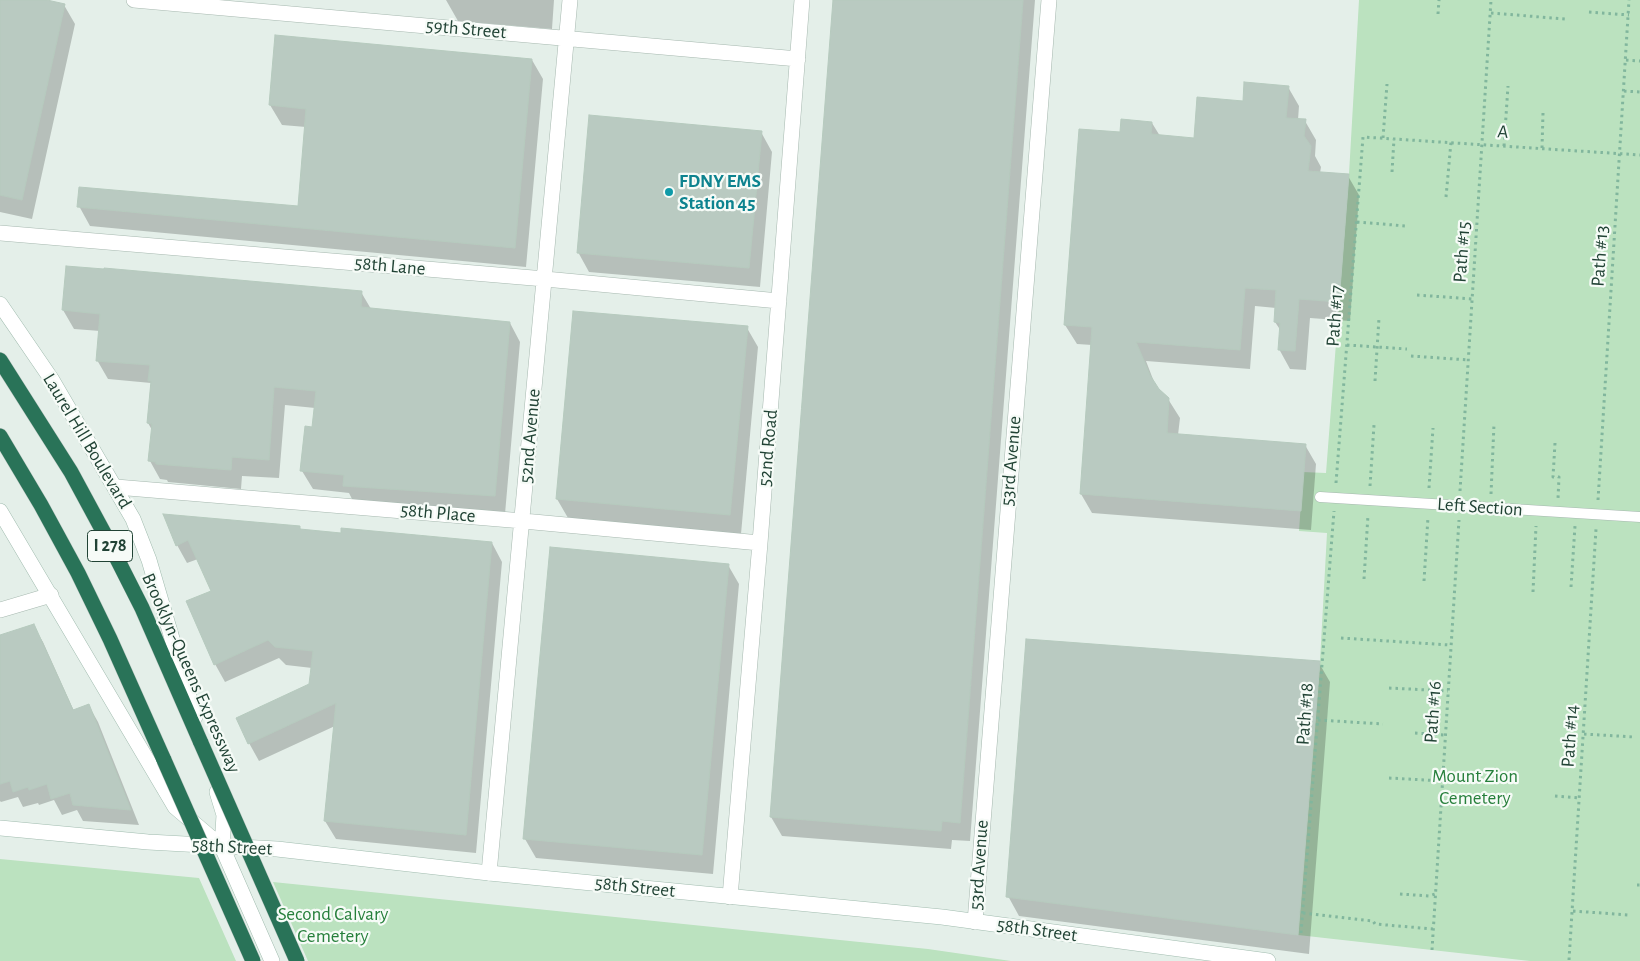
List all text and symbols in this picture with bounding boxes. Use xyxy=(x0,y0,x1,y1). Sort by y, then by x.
street label: 59th Street xyxy=(425,14,507,44)
street label: A xyxy=(1497,120,1509,144)
place label: FDNY EMS Station 45 xyxy=(679,170,761,214)
marker: FDNY EMS Station 45 xyxy=(663,186,675,198)
street label: Path #15 xyxy=(1448,221,1476,283)
street label: Path #13 xyxy=(1586,225,1614,287)
street label: 58th Lane xyxy=(354,252,426,280)
street label: Path #17 xyxy=(1321,285,1349,347)
street label: Laurel Hill Boulevard xyxy=(38,369,136,513)
street label: 52nd Avenue xyxy=(515,388,545,484)
street label: 52nd Road xyxy=(753,409,783,487)
street label: 53rd Avenue xyxy=(996,415,1026,507)
street label: Left Section xyxy=(1436,493,1524,521)
street label: 58th Place xyxy=(399,498,477,528)
road number: I 278 xyxy=(88,530,132,562)
street label: Brooklyn-Queens Expressway xyxy=(137,570,245,776)
street label: Path #16 xyxy=(1419,680,1447,744)
street label: Path #18 xyxy=(1291,682,1319,746)
street label: Path #14 xyxy=(1556,704,1584,768)
park label: Mount Zion Cemetery xyxy=(1432,765,1518,809)
street label: 53rd Avenue xyxy=(964,819,994,911)
street label: 58th Street xyxy=(191,834,273,860)
street label: 58th Street xyxy=(594,871,676,903)
park label: Second Calvary Cemetery xyxy=(278,903,388,947)
street label: 58th Street xyxy=(995,913,1079,947)

